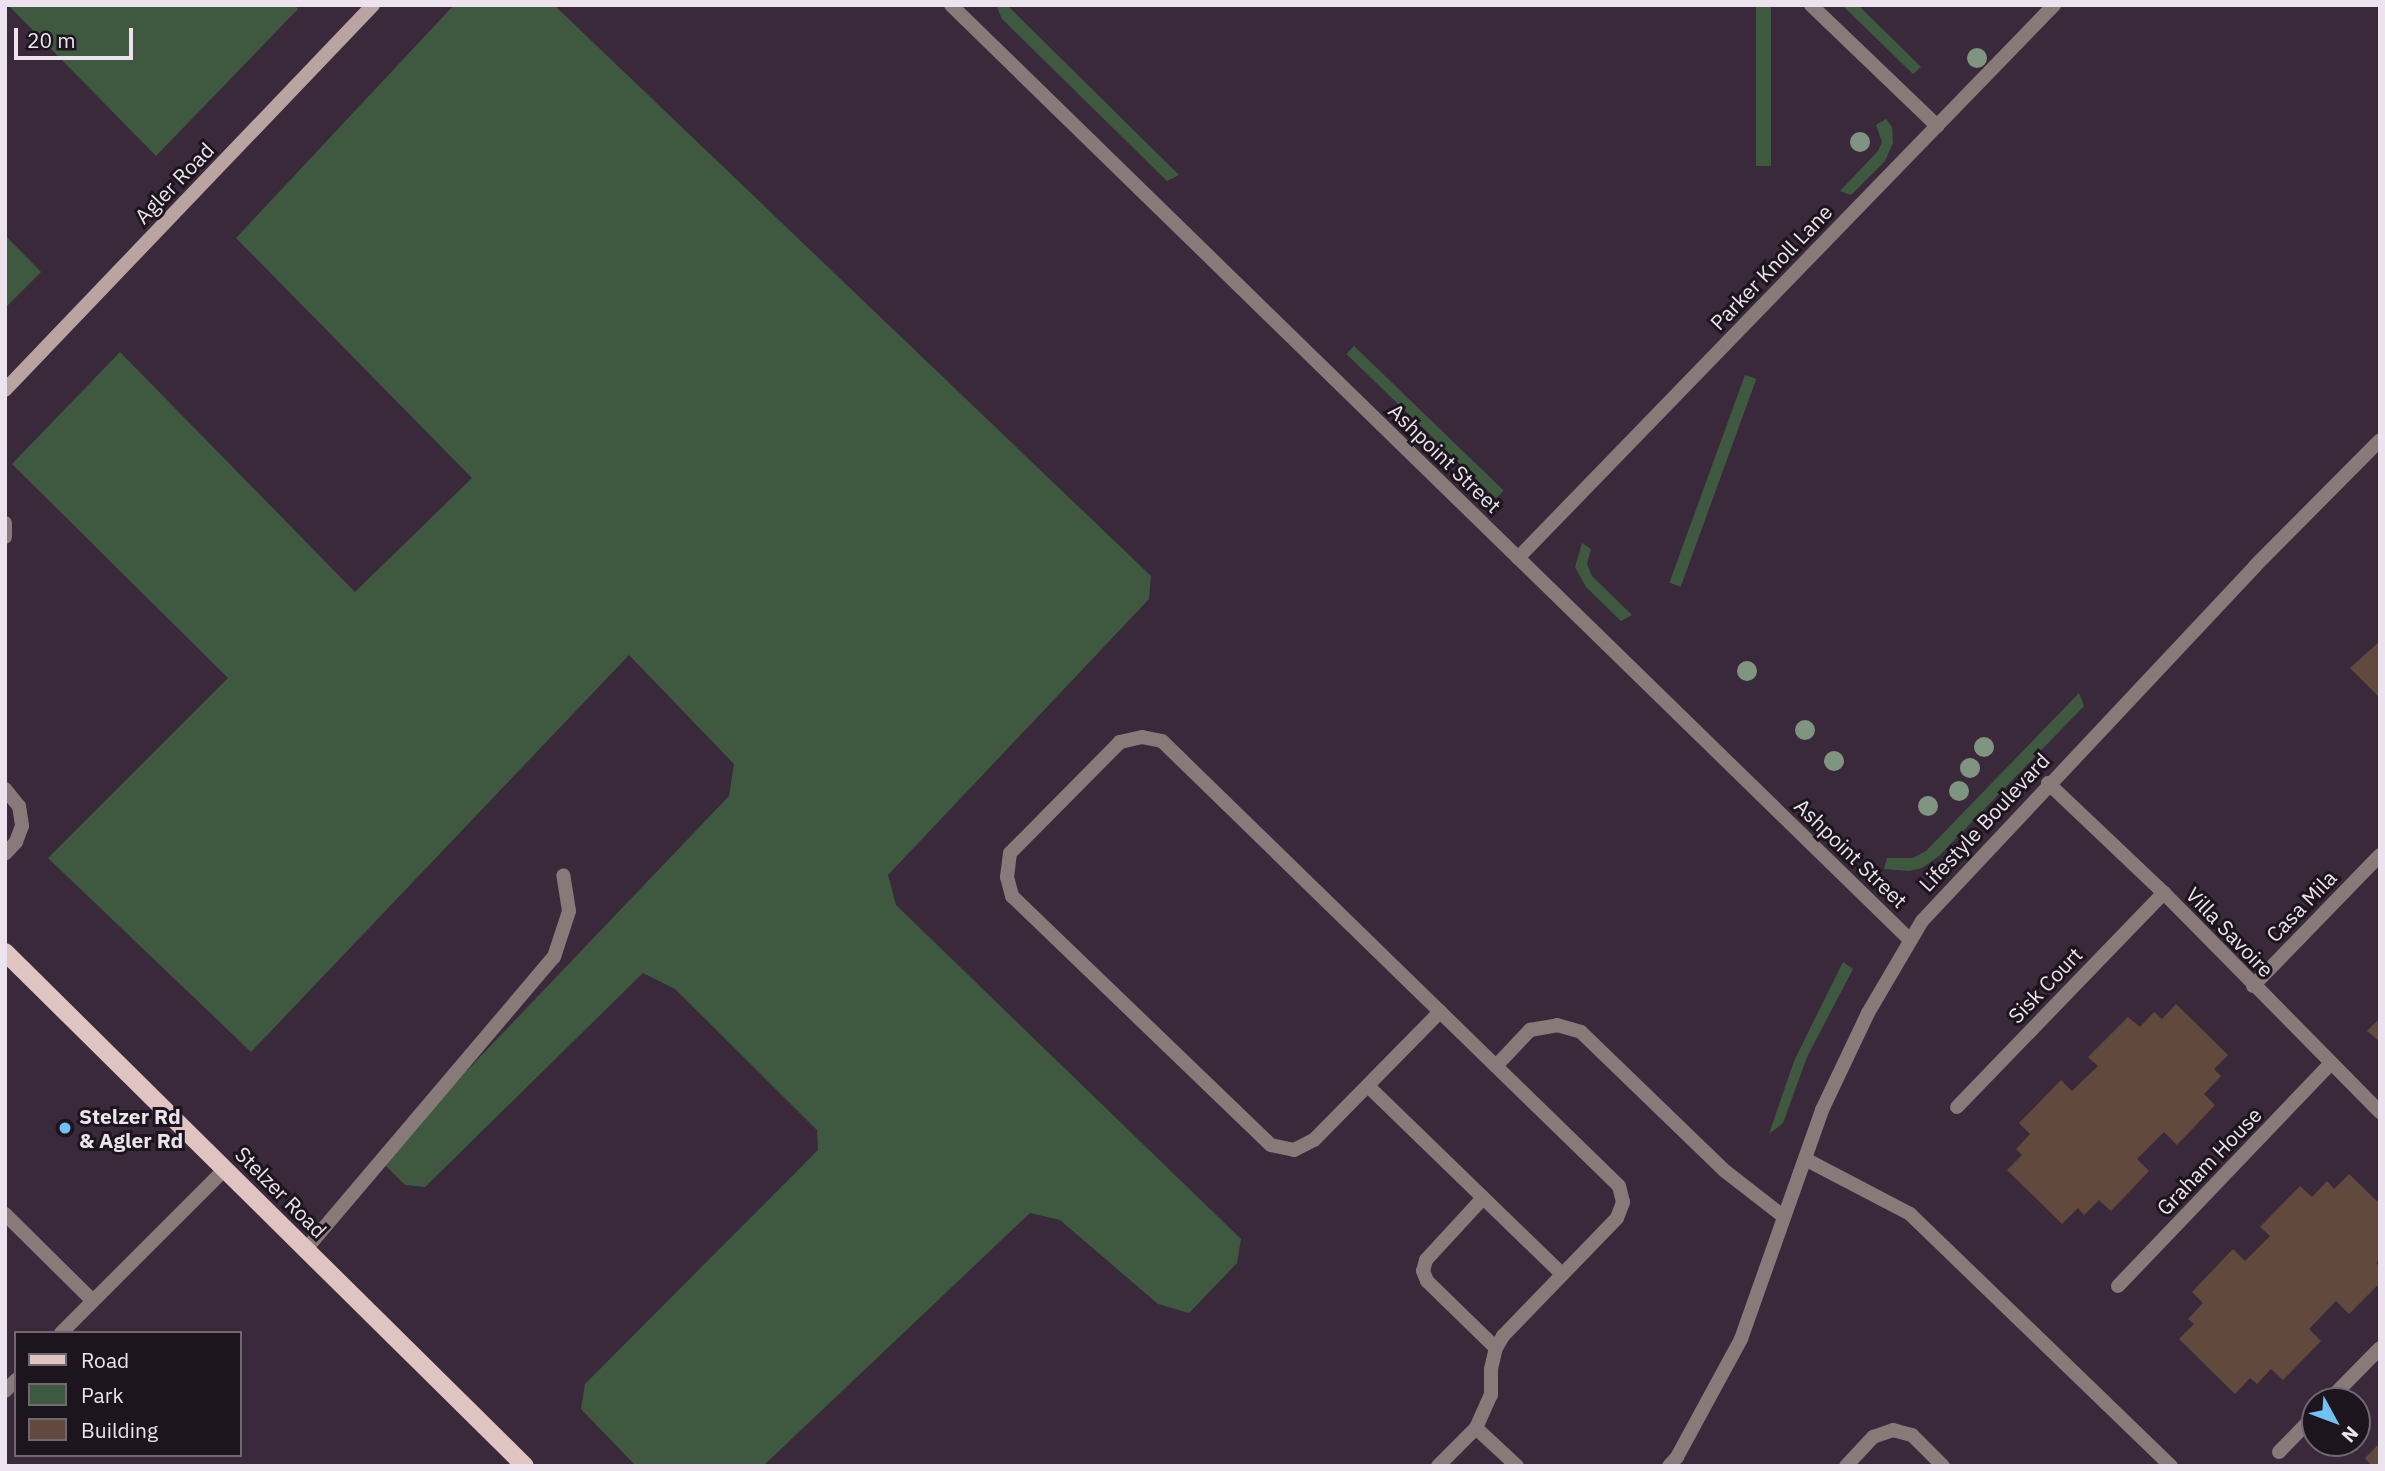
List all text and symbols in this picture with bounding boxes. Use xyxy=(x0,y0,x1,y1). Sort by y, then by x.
scale bar xyxy=(18,14,136,58)
text: 20 m xyxy=(27,26,76,54)
street label: Agler Road xyxy=(129,137,219,229)
street label: Parker Knoll Lane xyxy=(1705,199,1837,335)
street label: Ashpoint Street xyxy=(1383,398,1507,518)
street label: Lifestyle Boulevard xyxy=(1913,748,2055,896)
street label: Ashpoint Street xyxy=(1789,793,1913,913)
street label: Casa Mila xyxy=(2261,865,2341,947)
street label: Villa Savoire xyxy=(2181,882,2279,982)
street label: Sisk Court xyxy=(2003,942,2087,1028)
street label: Graham House xyxy=(2151,1102,2267,1220)
place label: Stelzer Rd & Agler Rd xyxy=(79,1103,183,1153)
marker: Stelzer Rd & Agler Rd xyxy=(57,1120,73,1136)
street label: Stelzer Road xyxy=(230,1141,332,1243)
legend xyxy=(14,1331,242,1457)
text: Road xyxy=(81,1346,129,1374)
text: Park xyxy=(81,1381,124,1409)
north arrow xyxy=(2301,1387,2371,1457)
text: Building xyxy=(81,1416,158,1444)
text: N xyxy=(2337,1421,2364,1448)

